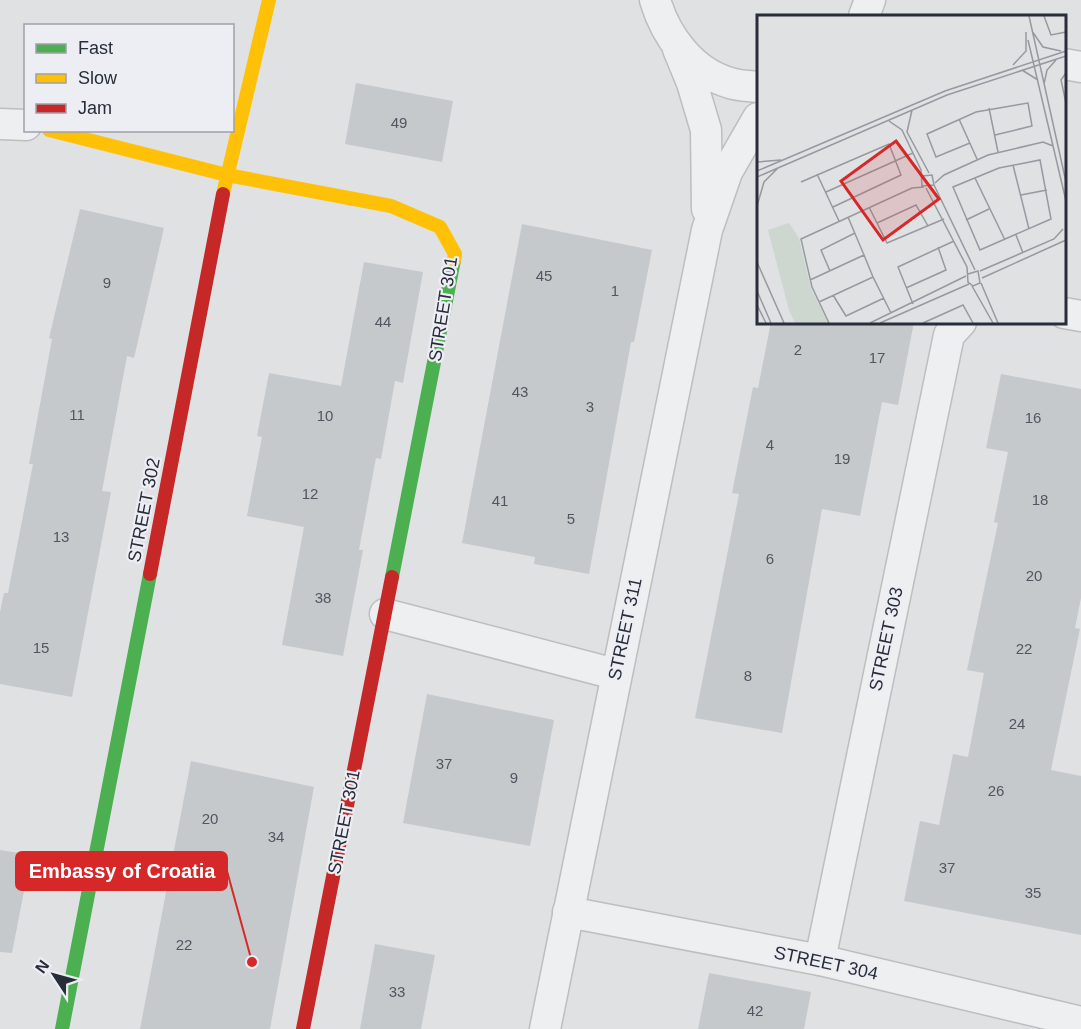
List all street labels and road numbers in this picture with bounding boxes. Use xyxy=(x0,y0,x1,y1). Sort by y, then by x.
street label: STREET 301 xyxy=(425,255,461,363)
street label: STREET 302 xyxy=(124,456,164,564)
street label: STREET 311 xyxy=(604,576,646,682)
street label: STREET 303 xyxy=(865,585,907,693)
street label: STREET 301 xyxy=(324,768,364,876)
street label: STREET 304 xyxy=(772,942,880,984)

